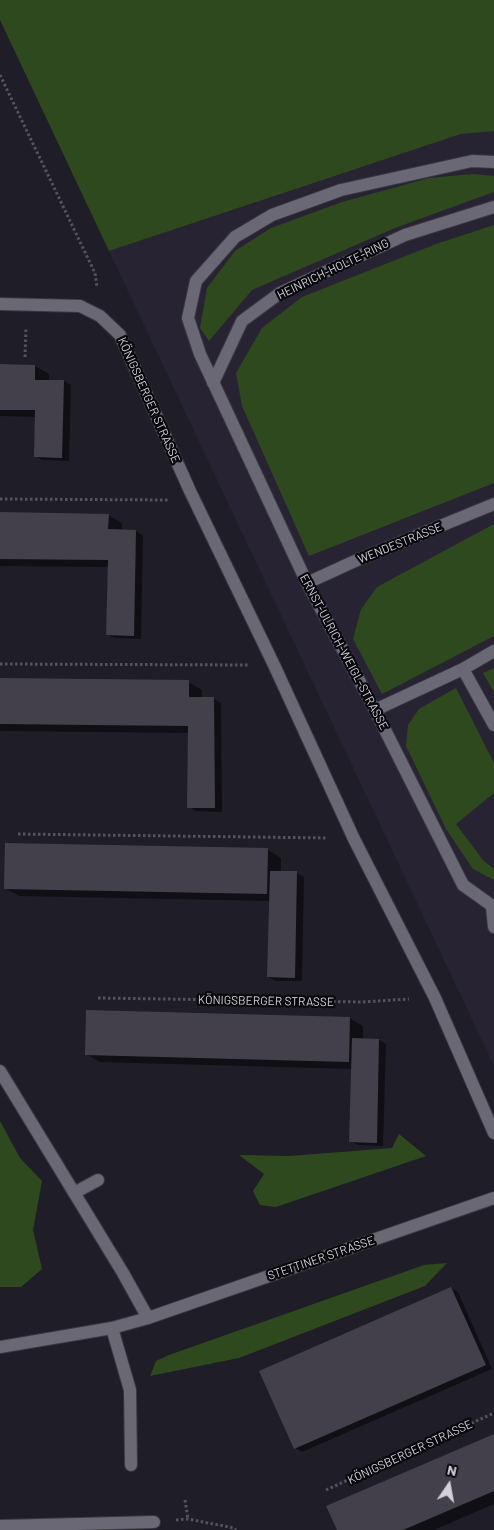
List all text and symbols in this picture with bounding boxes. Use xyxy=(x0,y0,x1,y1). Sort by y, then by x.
street label: HEINRICH-HOLTE-RING xyxy=(275,236,391,302)
street label: KÖNIGSBERGER STRASSE xyxy=(115,335,183,465)
street label: WENDESTRASSE xyxy=(356,520,444,566)
street label: ERNST-ULRICH-WEIGL-STRASSE xyxy=(297,572,391,732)
street label: KÖNIGSBERGER STRASSE xyxy=(198,993,334,1009)
street label: STETTINER STRASSE xyxy=(266,1233,376,1283)
street label: KÖNIGSBERGER STRASSE xyxy=(345,1417,475,1487)
north arrow xyxy=(424,1460,474,1510)

